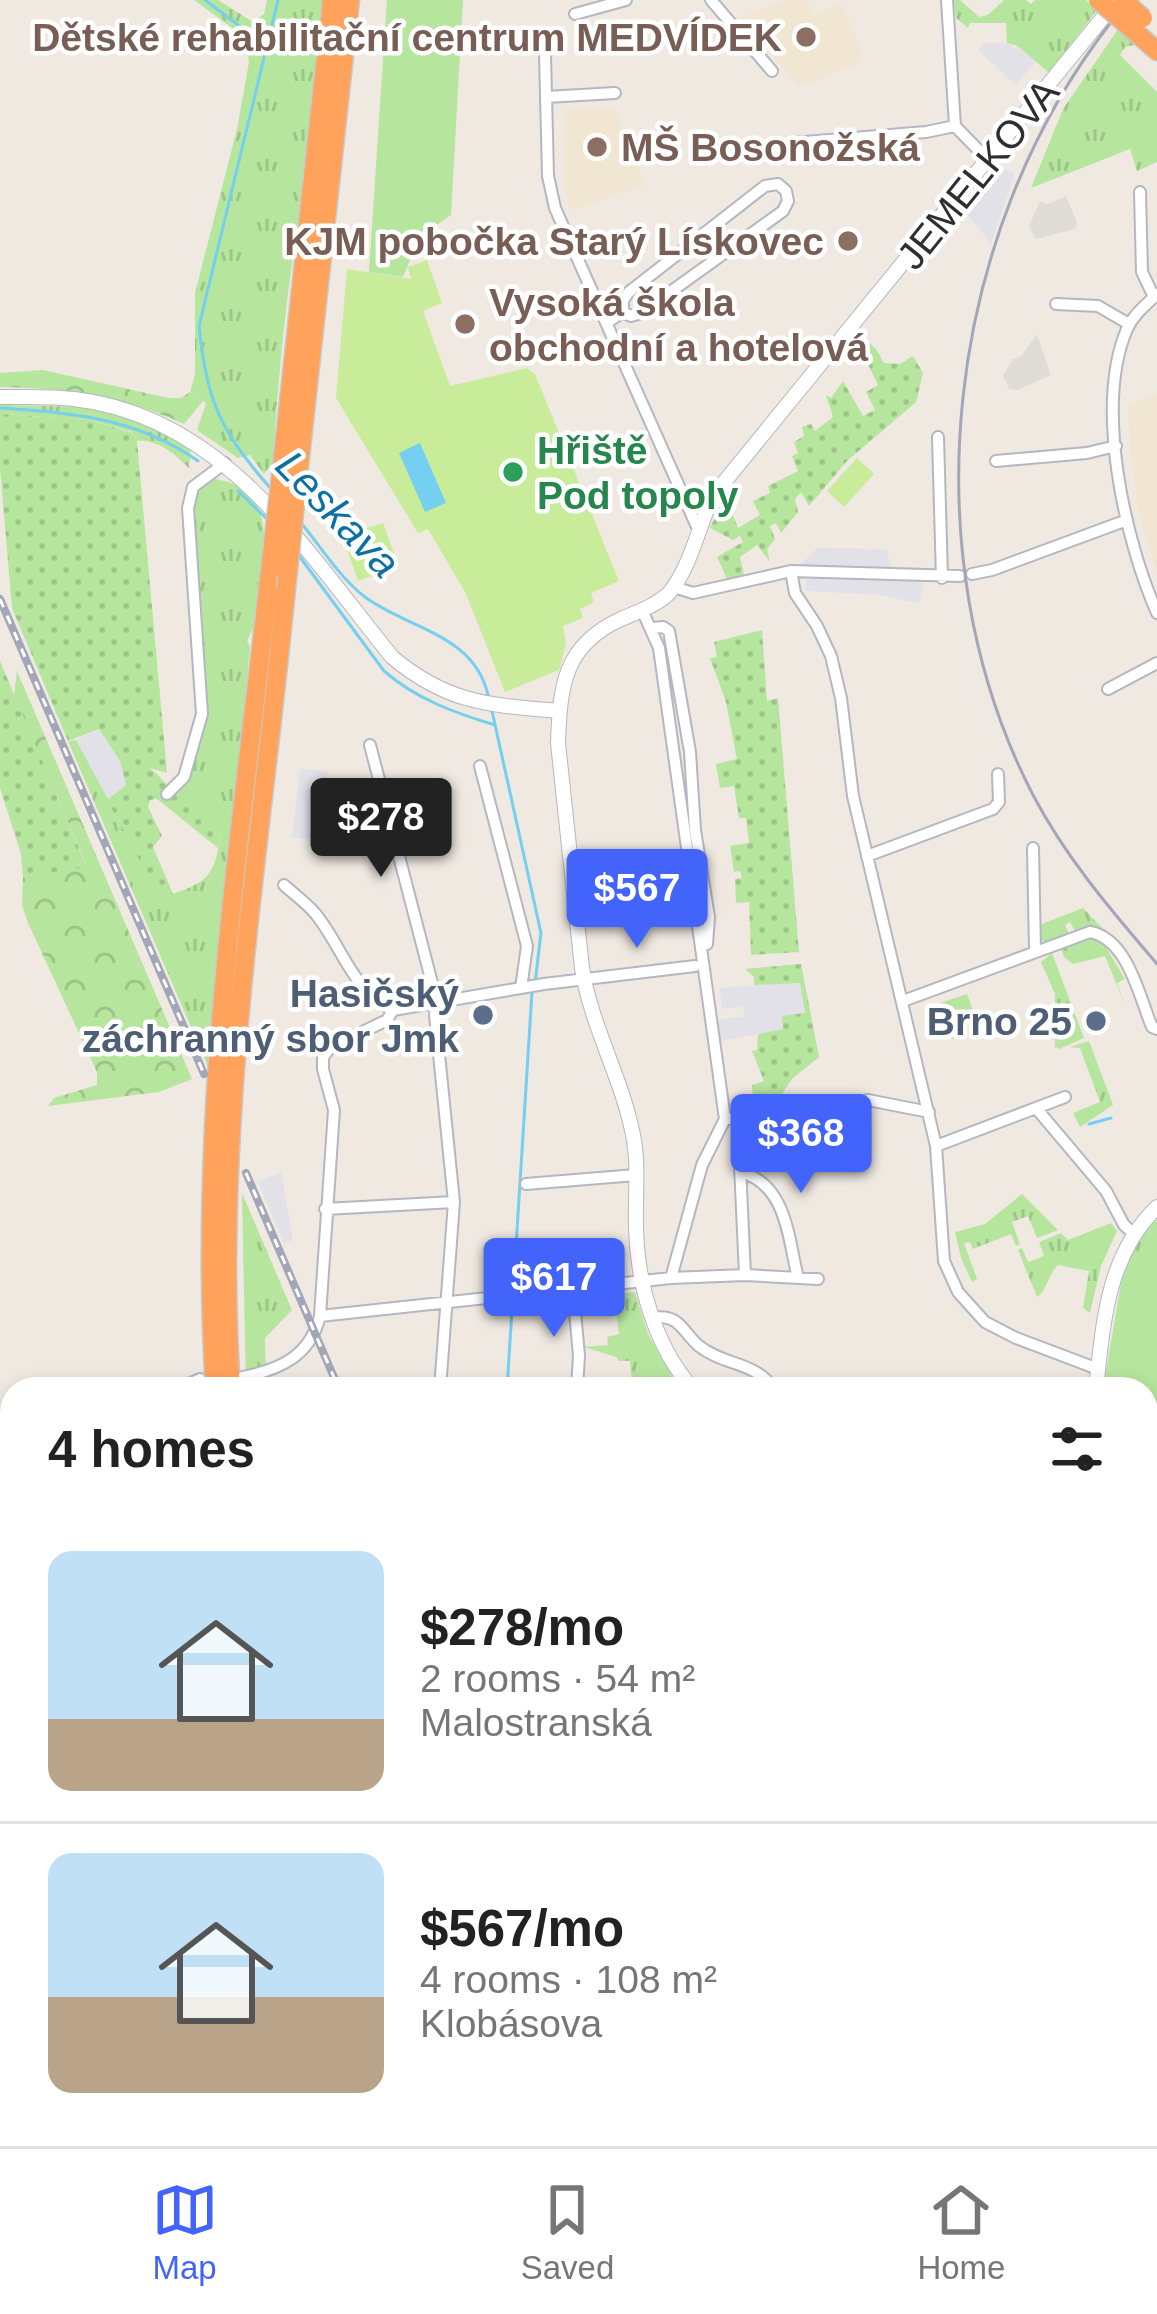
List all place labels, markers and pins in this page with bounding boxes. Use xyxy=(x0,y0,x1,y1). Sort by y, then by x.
place label: Dětské rehabilitační centrum MEDVÍDEK xyxy=(32,16,782,59)
marker: Dětské rehabilitační centrum MEDVÍDEK xyxy=(793,24,819,50)
place label: MŠ Bosonožská xyxy=(621,125,920,169)
marker: MŠ Bosonožská xyxy=(584,134,610,160)
place label: KJM pobočka Starý Lískovec xyxy=(284,220,824,263)
marker: KJM pobočka Starý Lískovec xyxy=(835,228,861,254)
place label: Vysoká škola obchodní a hotelová xyxy=(489,281,868,369)
marker: Vysoká škola obchodní a hotelová xyxy=(452,311,478,337)
place label: Hřiště Pod topoly xyxy=(537,429,739,517)
marker: Hřiště Pod topoly xyxy=(500,459,526,485)
pin: $278 xyxy=(310,778,452,880)
pin: $567 xyxy=(566,849,708,951)
place label: Hasičský záchranný sbor Jmk xyxy=(82,972,459,1060)
place label: Brno 25 xyxy=(927,1000,1072,1043)
marker: Hasičský záchranný sbor Jmk xyxy=(470,1002,496,1028)
marker: Brno 25 xyxy=(1083,1008,1109,1034)
pin: $368 xyxy=(730,1094,872,1196)
pin: $617 xyxy=(483,1238,625,1340)

